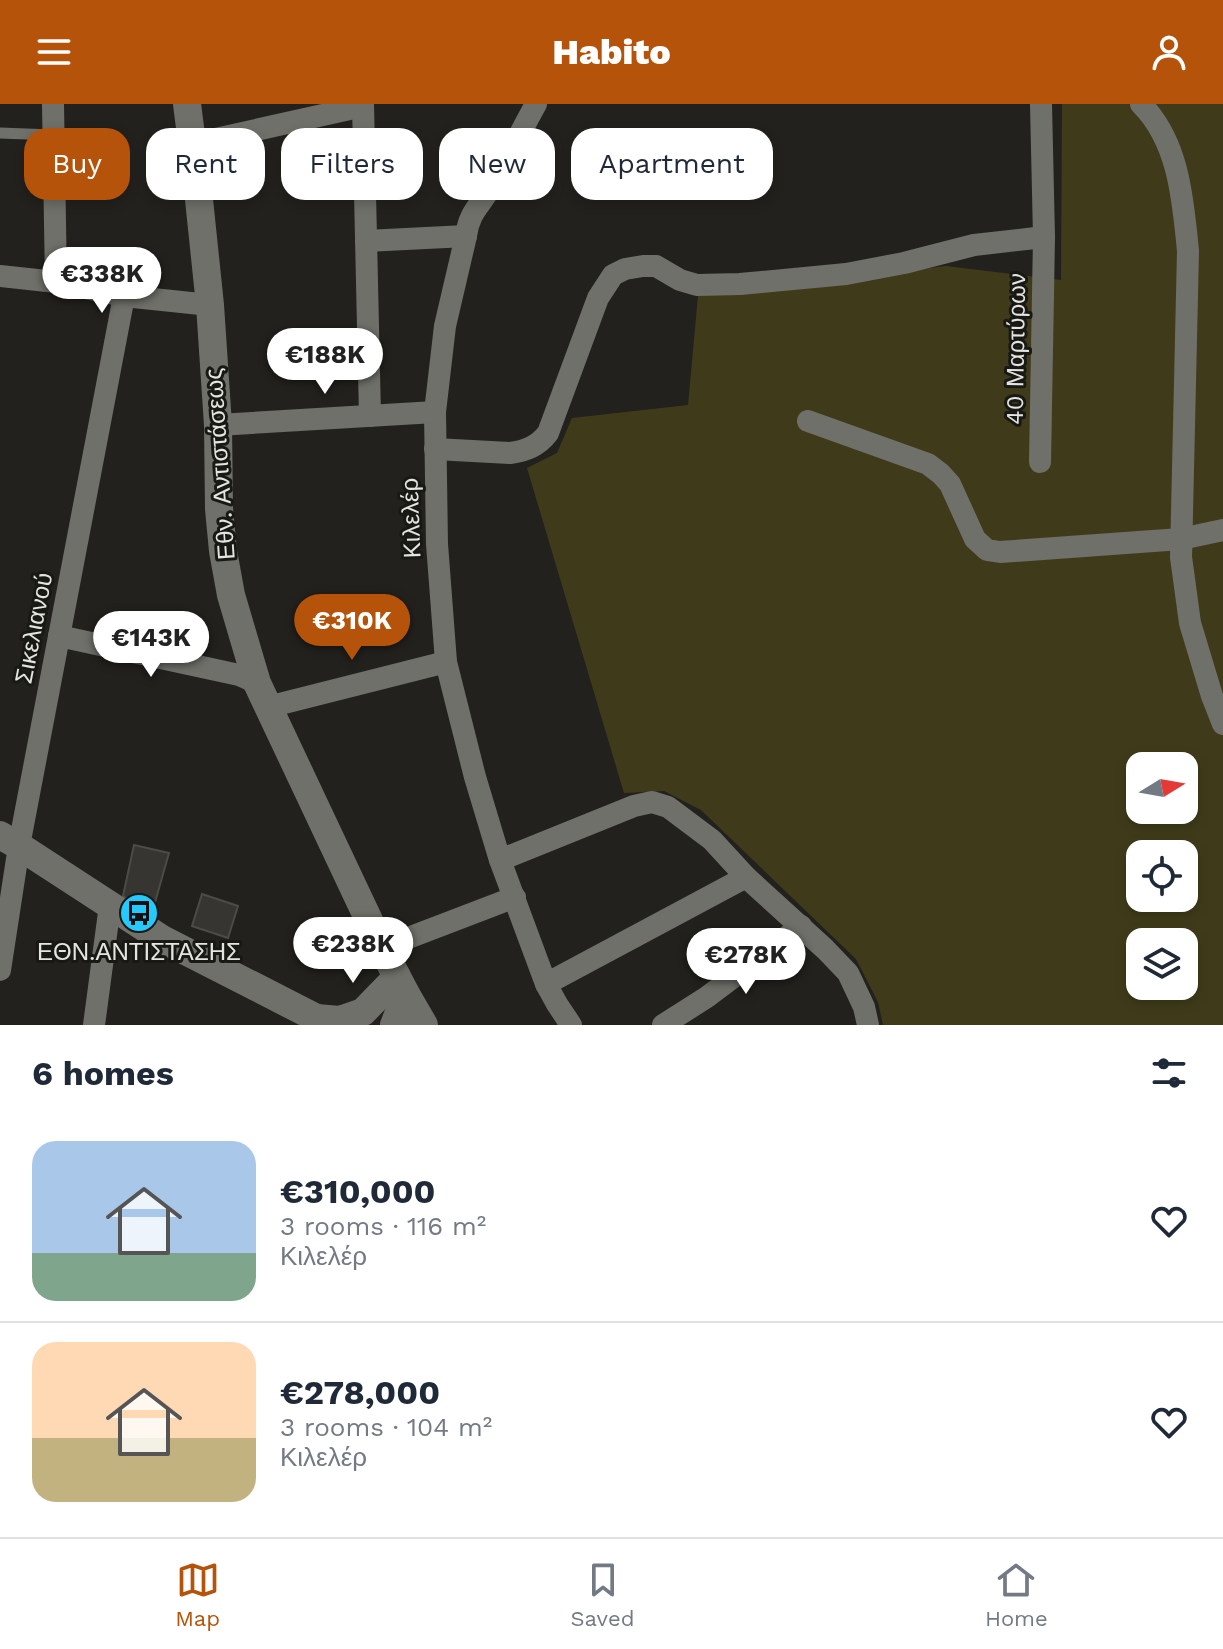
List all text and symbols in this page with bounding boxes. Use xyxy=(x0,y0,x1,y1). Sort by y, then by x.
icon: menu xyxy=(32,30,76,74)
icon: person xyxy=(1147,30,1191,74)
text: Habito xyxy=(552,31,671,73)
chip: Buy xyxy=(24,128,130,200)
chip: Rent xyxy=(146,128,265,200)
chip: Filters xyxy=(281,128,423,200)
chip: New xyxy=(439,128,555,200)
chip: Apartment xyxy=(571,128,773,200)
pin: €338K xyxy=(46,247,158,315)
text: €338K xyxy=(60,258,144,288)
street label: 40 Μαρτύρων xyxy=(1001,273,1031,425)
pin: €188K xyxy=(269,328,381,396)
text: €188K xyxy=(285,339,365,369)
street label: Εθν. Αντιστάσεως xyxy=(199,367,241,561)
street label: Κιλελέρ xyxy=(396,477,426,559)
street label: Σικελιανού xyxy=(10,570,58,686)
pin: €310K xyxy=(296,594,408,662)
text: €310K xyxy=(312,605,392,635)
pin: €143K xyxy=(95,611,207,679)
text: €143K xyxy=(111,622,191,652)
north arrow xyxy=(1126,752,1198,824)
map controls xyxy=(1126,752,1198,1000)
button: locate xyxy=(1126,840,1198,912)
bus stop icon: ΕΘΝ.ΑΝΤΙΣΤΑΣΗΣ xyxy=(118,892,160,934)
pin: €238K xyxy=(297,917,409,985)
text: €238K xyxy=(311,928,395,958)
pin: €278K xyxy=(690,928,802,996)
button: layers xyxy=(1126,928,1198,1000)
place label: ΕΘΝ.ΑΝΤΙΣΤΑΣΗΣ xyxy=(37,938,241,966)
text: €278K xyxy=(705,939,787,969)
icon: filters xyxy=(1147,1051,1191,1095)
text: 6 homes xyxy=(32,1053,174,1093)
text: €310,000 xyxy=(280,1171,435,1211)
icon: home xyxy=(96,1173,192,1269)
icon: heart xyxy=(1147,1199,1191,1243)
text: 3 rooms · 116 m² xyxy=(280,1211,486,1241)
text: Κιλελέρ xyxy=(280,1241,367,1271)
text: €278,000 xyxy=(280,1372,440,1412)
icon: home xyxy=(96,1374,192,1470)
icon: heart xyxy=(1147,1400,1191,1444)
text: 3 rooms · 104 m² xyxy=(280,1412,492,1442)
text: Κιλελέρ xyxy=(280,1442,367,1472)
tab: Map xyxy=(175,1558,220,1631)
tab: Saved xyxy=(571,1558,634,1631)
tab: Home xyxy=(985,1558,1048,1631)

